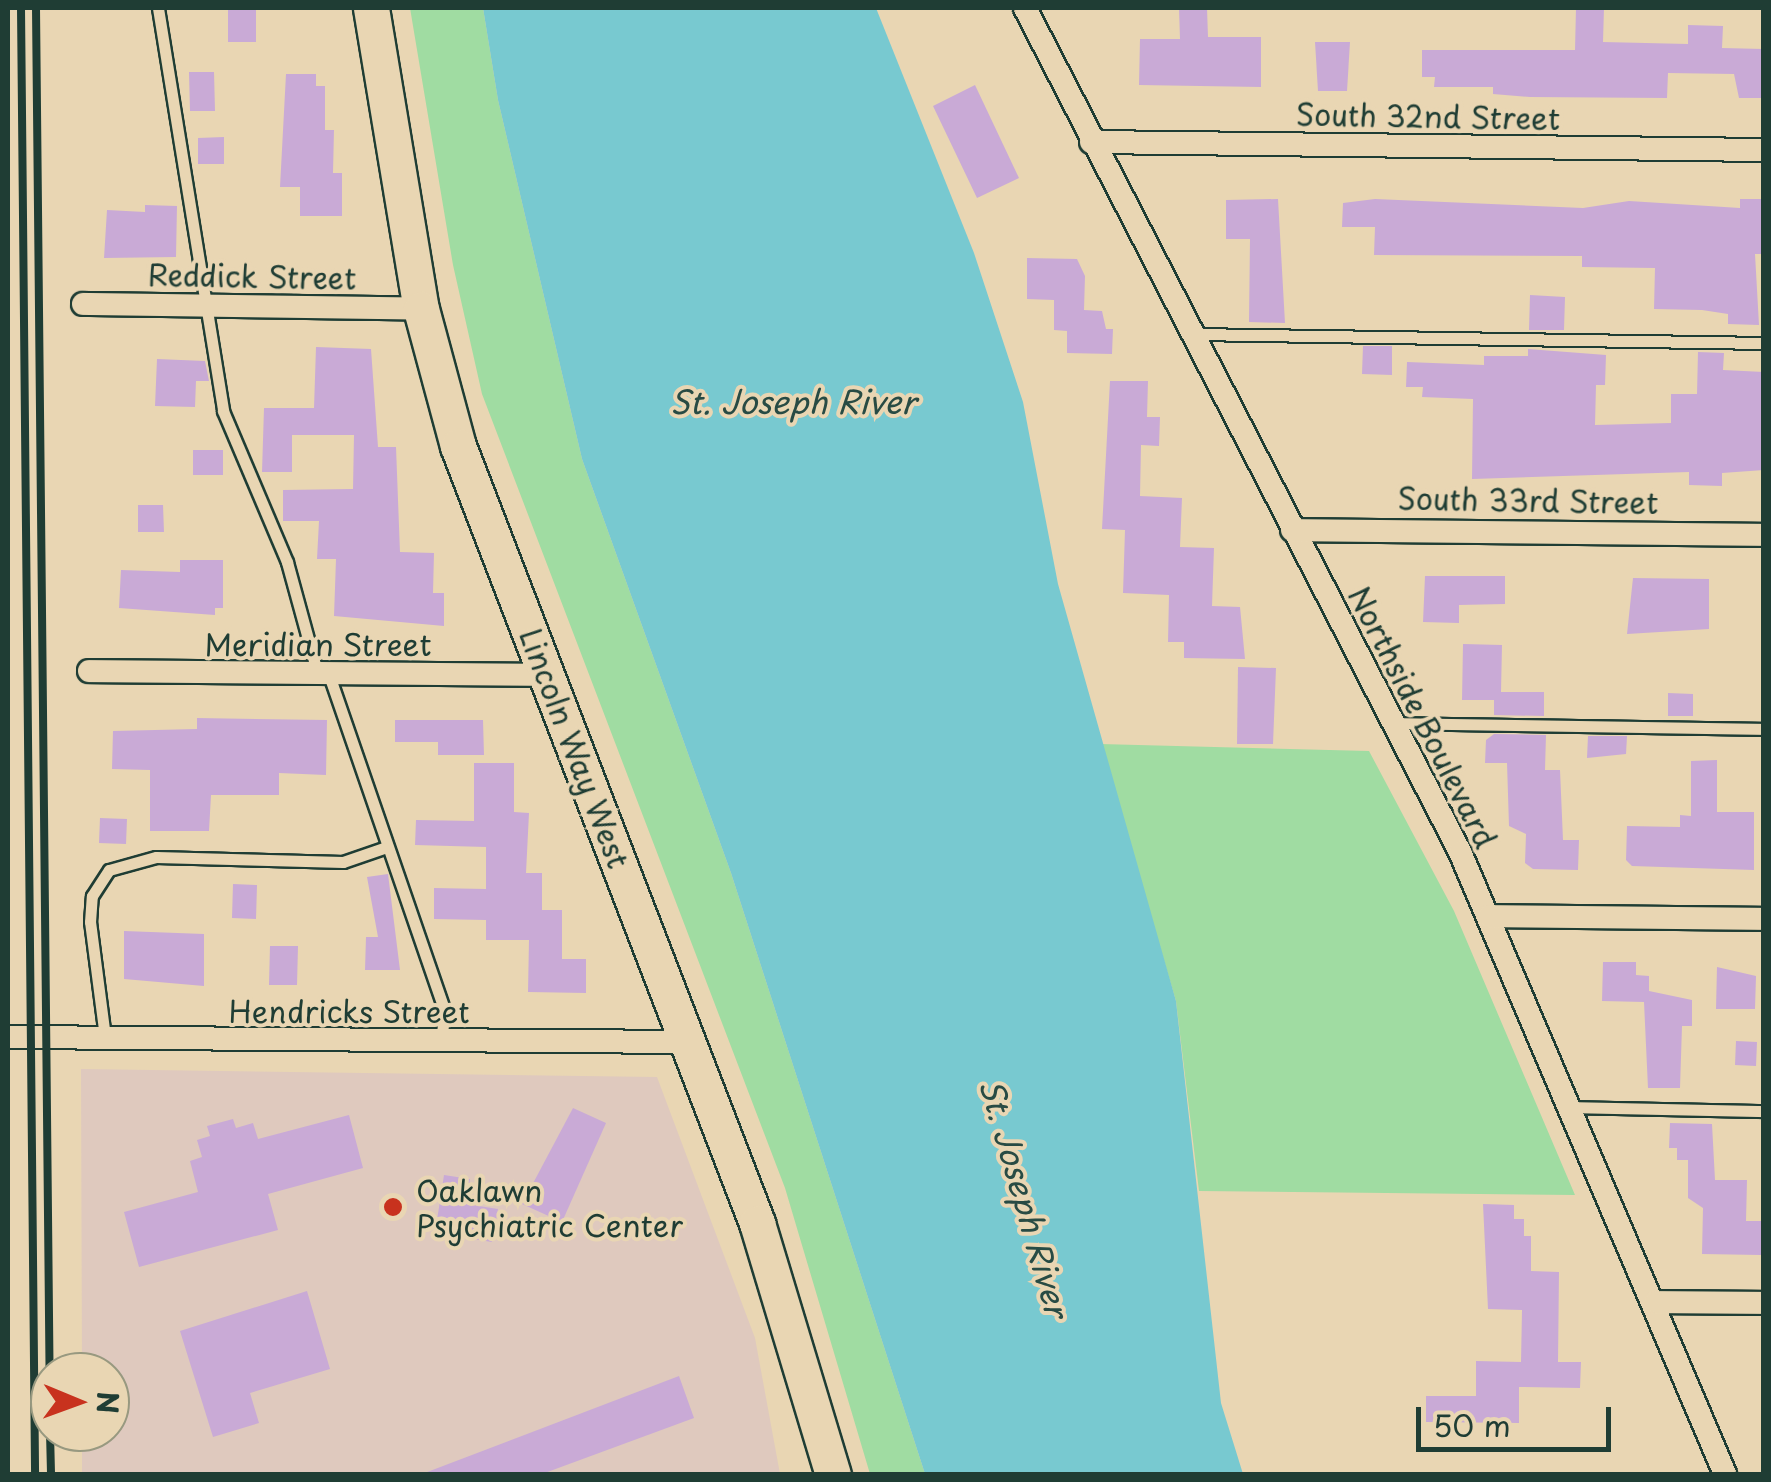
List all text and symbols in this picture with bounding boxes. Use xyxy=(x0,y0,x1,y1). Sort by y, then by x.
street label: South 32nd Street xyxy=(1294,96,1562,136)
street label: Reddick Street xyxy=(147,256,357,296)
water label: St. Joseph River xyxy=(670,382,916,420)
street label: South 33rd Street xyxy=(1396,480,1660,520)
street label: Northside Boulevard xyxy=(1341,579,1505,855)
street label: Lincoln Way West xyxy=(513,623,637,873)
street label: Meridian Street xyxy=(205,626,431,662)
street label: Hendricks Street xyxy=(227,993,471,1029)
water label: St. Joseph River xyxy=(973,1074,1077,1322)
place label: Oaklawn Psychiatric Center xyxy=(416,1172,682,1242)
marker: Oaklawn Psychiatric Center xyxy=(380,1194,406,1220)
north arrow xyxy=(30,1352,130,1452)
scale bar xyxy=(1421,1387,1616,1449)
text: N xyxy=(87,1391,130,1414)
text: 50 m xyxy=(1433,1402,1511,1447)

